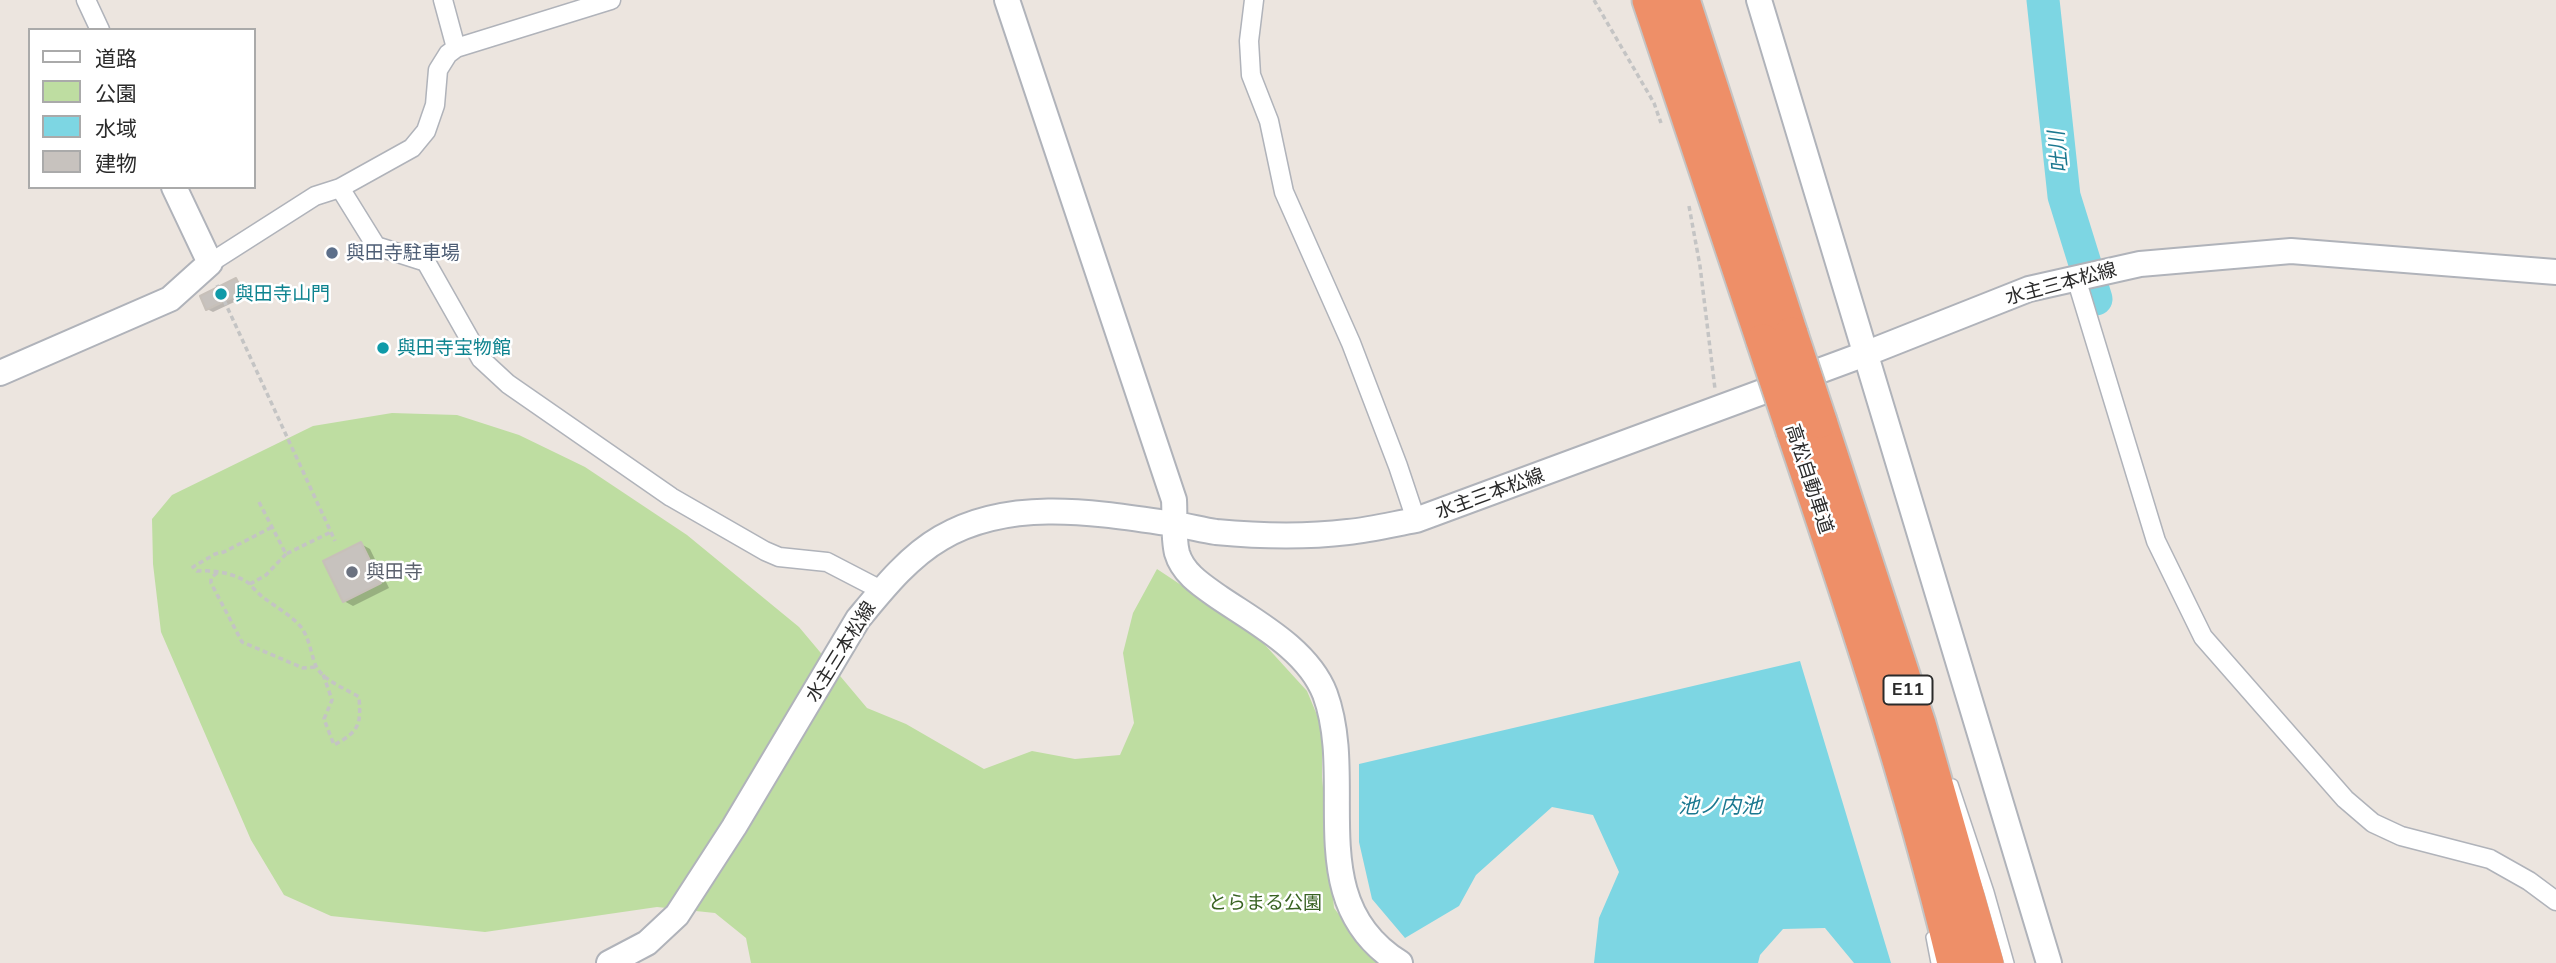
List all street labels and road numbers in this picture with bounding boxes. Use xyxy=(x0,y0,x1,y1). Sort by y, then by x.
street label: 水主三本松線 xyxy=(2003,258,2119,310)
street label: 高松自動車道 xyxy=(1781,421,1837,537)
street label: 水主三本松線 xyxy=(1433,464,1547,524)
street label: 水主三本松線 xyxy=(801,598,881,706)
road number: E11 xyxy=(1884,676,1932,704)

